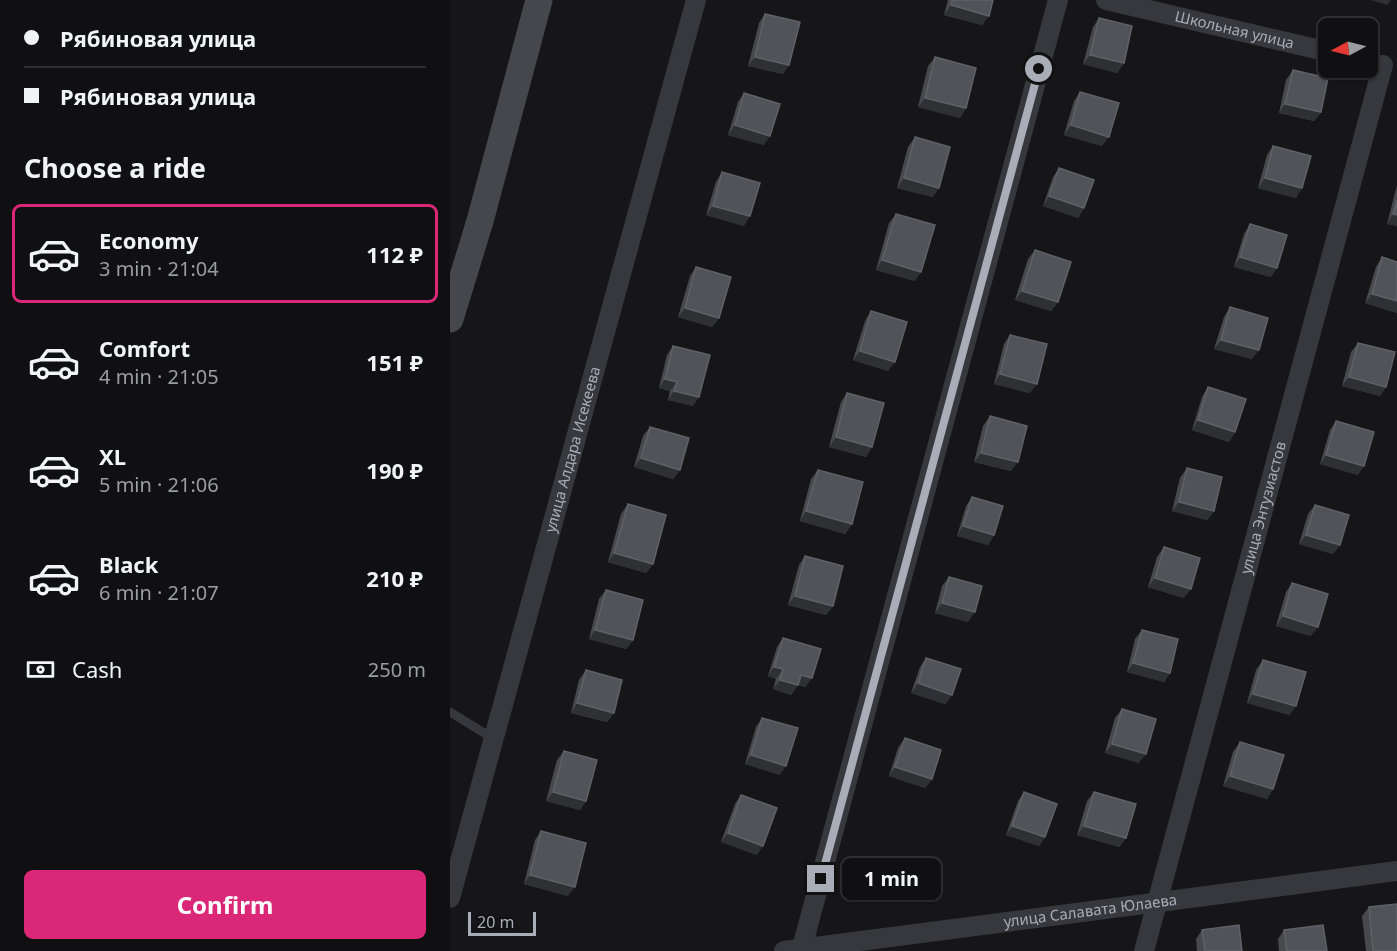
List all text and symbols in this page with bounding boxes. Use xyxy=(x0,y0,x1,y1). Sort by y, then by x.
street label: Школьная улица xyxy=(1173,5,1296,53)
north arrow xyxy=(1318,18,1378,78)
map controls xyxy=(1318,18,1378,78)
text: Рябиновая улица xyxy=(60,23,256,53)
route start xyxy=(1025,55,1052,82)
text: Рябиновая улица xyxy=(60,81,256,111)
text: Choose a ride xyxy=(24,149,206,186)
text: Economy xyxy=(99,225,198,255)
icon: car xyxy=(27,227,81,281)
text: 112 ₽ xyxy=(366,239,423,269)
text: 3 min · 21:04 xyxy=(99,255,219,282)
text: Comfort xyxy=(99,333,190,363)
icon: car xyxy=(27,335,81,389)
text: 151 ₽ xyxy=(366,347,423,377)
text: 4 min · 21:05 xyxy=(99,363,219,390)
street label: улица Алдара Исекеева xyxy=(540,364,604,535)
street label: улица Энтузиастов xyxy=(1235,439,1290,576)
text: XL xyxy=(99,441,126,471)
icon: car xyxy=(27,443,81,497)
text: 190 ₽ xyxy=(366,455,423,485)
text: 5 min · 21:06 xyxy=(99,471,219,498)
text: Black xyxy=(99,549,158,579)
icon: car xyxy=(27,551,81,605)
text: 210 ₽ xyxy=(366,563,423,593)
text: 6 min · 21:07 xyxy=(99,579,219,606)
icon: cash xyxy=(24,653,57,686)
text: Cash xyxy=(72,654,122,684)
text: 250 m xyxy=(368,656,426,683)
callout: 1 min xyxy=(842,858,941,900)
route end xyxy=(807,865,834,892)
text: 1 min xyxy=(864,865,919,892)
button: Confirm xyxy=(24,870,426,939)
street label: улица Салавата Юлаева xyxy=(1002,889,1178,931)
scale bar xyxy=(468,909,536,936)
text: 20 m xyxy=(477,911,514,933)

